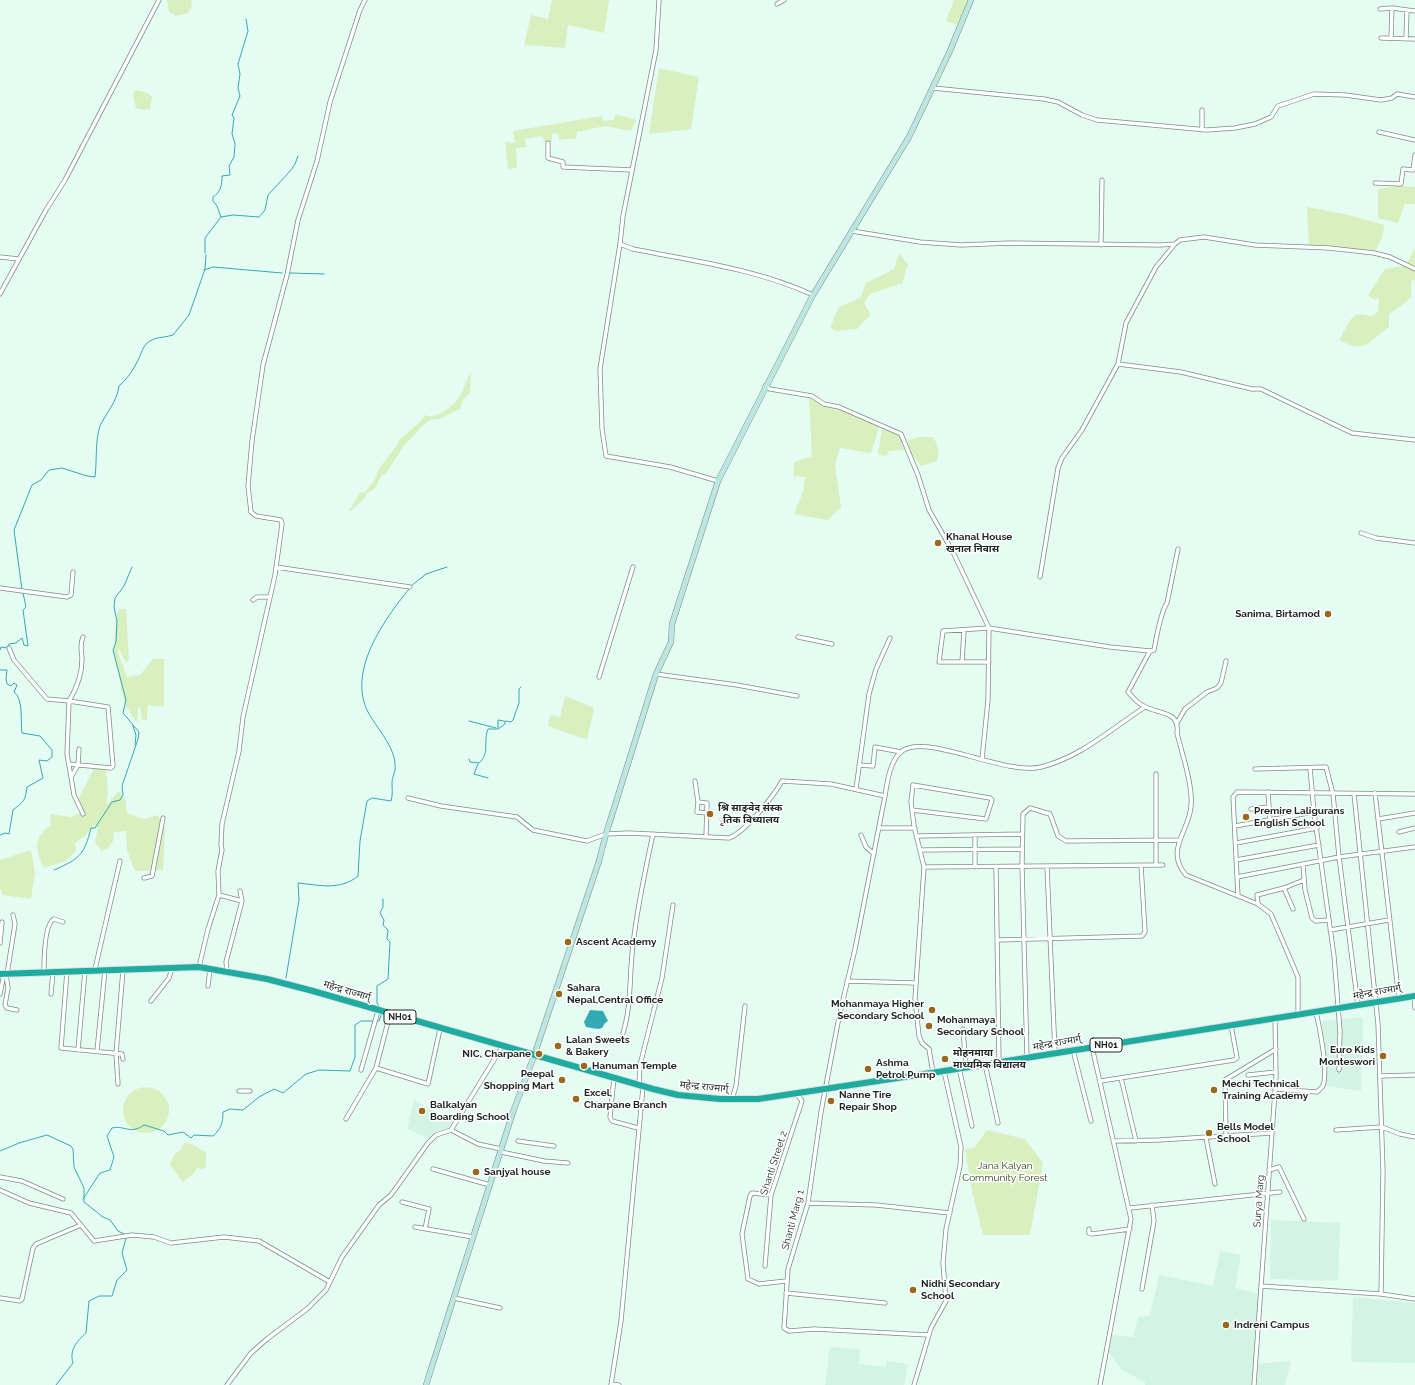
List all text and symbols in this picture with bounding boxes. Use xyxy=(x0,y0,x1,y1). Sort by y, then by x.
place label: Khanal House खनाल निवास xyxy=(946,531,1012,554)
marker: Khanal House खनाल निवास xyxy=(933,538,943,548)
place label: Sanima, Birtamod xyxy=(1235,608,1320,620)
marker: Sanima, Birtamod xyxy=(1323,609,1333,619)
place label: श्रि साङ्वेद संस्क ृतिक विध्यालय xyxy=(718,802,782,826)
place label: Premire Laligurans English School xyxy=(1254,805,1344,828)
marker: श्रि साङ्वेद संस्क ृतिक विध्यालय xyxy=(705,809,715,819)
marker: Premire Laligurans English School xyxy=(1241,812,1251,822)
place label: Ascent Academy xyxy=(576,936,657,948)
marker: Ascent Academy xyxy=(563,937,573,947)
street label: महेन्द्र राज्मार्ग् xyxy=(322,978,372,1004)
place label: Sahara Nepal,Central Office xyxy=(567,982,663,1006)
street label: महेन्द्र राज्मार्ग् xyxy=(1352,982,1402,1002)
marker: Sahara Nepal,Central Office xyxy=(554,989,564,999)
place label: Mohanmaya Higher Secondary School xyxy=(831,998,924,1022)
marker: Mohanmaya Higher Secondary School xyxy=(927,1005,937,1015)
road number: NH01 xyxy=(384,1010,416,1024)
place label: Mohanmaya Secondary School xyxy=(937,1014,1024,1038)
marker: Mohanmaya Secondary School xyxy=(924,1021,934,1031)
street label: महेन्द्र राज्मार्ग् xyxy=(1032,1033,1082,1053)
place label: Lalan Sweets & Bakery xyxy=(566,1034,630,1058)
road number: NH01 xyxy=(1090,1038,1122,1052)
marker: Lalan Sweets & Bakery xyxy=(553,1041,563,1051)
place label: Euro Kids Monteswori xyxy=(1319,1044,1375,1068)
place label: मोहनमाया माध्यमिक विद्यालय xyxy=(953,1047,1026,1070)
place label: NIC, Charpane xyxy=(462,1048,531,1060)
marker: NIC, Charpane xyxy=(534,1049,544,1059)
marker: Euro Kids Monteswori xyxy=(1378,1051,1388,1061)
marker: मोहनमाया माध्यमिक विद्यालय xyxy=(940,1054,950,1064)
place label: Ashma Petrol Pump xyxy=(876,1057,935,1080)
place label: Hanuman Temple xyxy=(592,1060,677,1072)
marker: Hanuman Temple xyxy=(579,1061,589,1071)
marker: Ashma Petrol Pump xyxy=(863,1064,873,1074)
place label: Peepal Shopping Mart xyxy=(484,1068,554,1092)
marker: Peepal Shopping Mart xyxy=(557,1075,567,1085)
place label: Mechi Technical Training Academy xyxy=(1222,1078,1308,1102)
street label: महेन्द्र राज्मार्ग् xyxy=(679,1079,729,1095)
marker: Mechi Technical Training Academy xyxy=(1209,1085,1219,1095)
place label: Excel, Charpane Branch xyxy=(584,1087,667,1110)
place label: Nanne Tire Repair Shop xyxy=(839,1089,897,1112)
marker: Excel, Charpane Branch xyxy=(571,1094,581,1104)
marker: Nanne Tire Repair Shop xyxy=(826,1096,836,1106)
place label: Balkalyan Boarding School xyxy=(430,1099,509,1122)
marker: Balkalyan Boarding School xyxy=(417,1106,427,1116)
place label: Bells Model School xyxy=(1217,1121,1274,1144)
marker: Bells Model School xyxy=(1204,1128,1214,1138)
street label: Shanti Street 2 xyxy=(758,1129,790,1197)
park label: Jana Kalyan Community Forest xyxy=(962,1160,1048,1184)
place label: Sanjyal house xyxy=(484,1166,550,1178)
marker: Sanjyal house xyxy=(471,1167,481,1177)
street label: Surya Marg xyxy=(1251,1174,1267,1228)
street label: Shanti Marg 1 xyxy=(779,1189,807,1251)
place label: Nidhi Secondary School xyxy=(921,1278,1000,1302)
marker: Nidhi Secondary School xyxy=(908,1285,918,1295)
place label: Indreni Campus xyxy=(1234,1319,1310,1331)
marker: Indreni Campus xyxy=(1221,1320,1231,1330)

